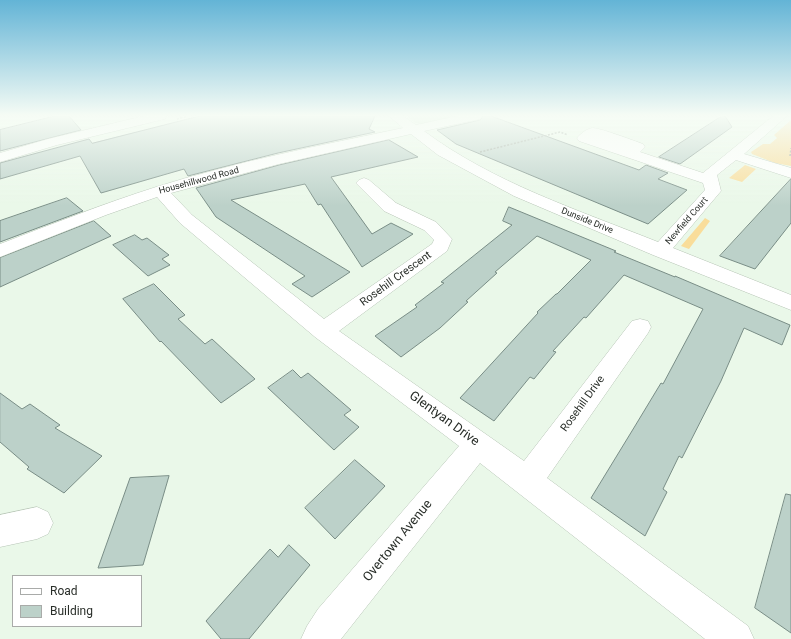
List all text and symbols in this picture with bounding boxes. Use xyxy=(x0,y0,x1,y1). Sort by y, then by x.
street label: Househillwood Road xyxy=(158,165,240,197)
street label: Newfield Court xyxy=(663,195,711,247)
street label: Dunside Drive xyxy=(559,206,615,236)
street label: Rosehill Crescent xyxy=(358,249,434,309)
street label: Rosehill Drive xyxy=(558,373,608,435)
street label: Glentyan Drive xyxy=(406,388,482,450)
street label: Overtown Avenue xyxy=(360,497,436,585)
legend xyxy=(12,575,142,627)
text: Road xyxy=(50,584,78,598)
text: Building xyxy=(50,604,93,618)

